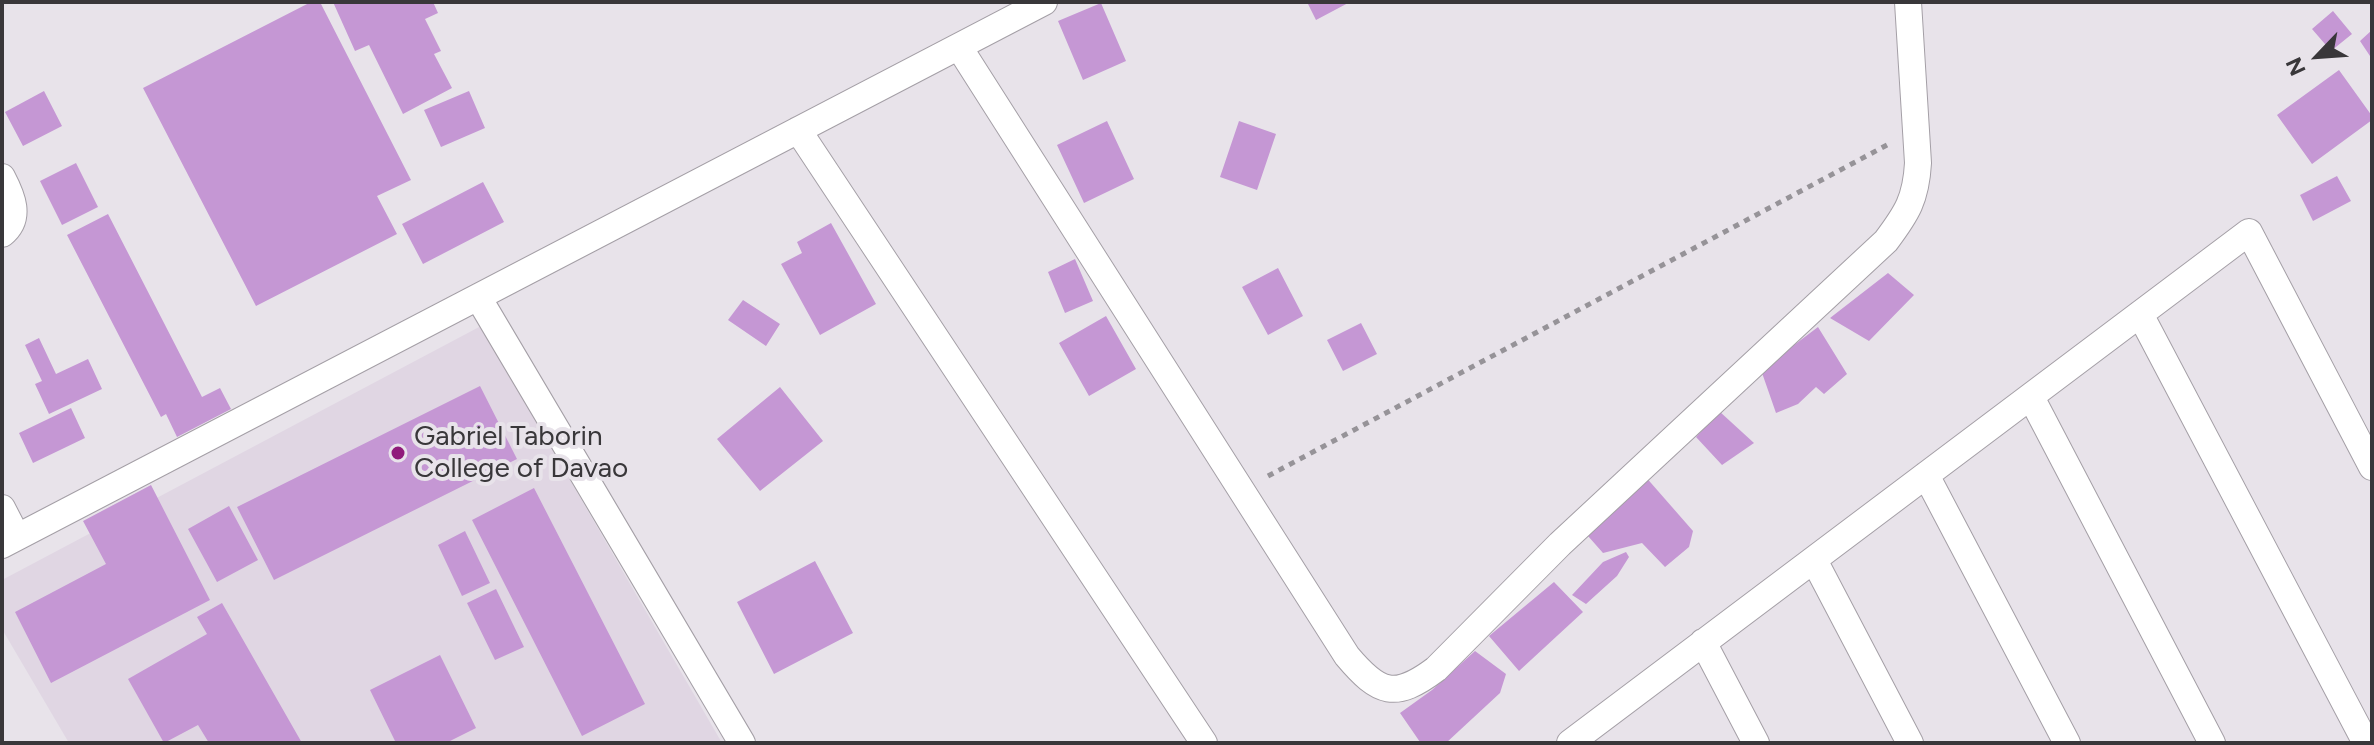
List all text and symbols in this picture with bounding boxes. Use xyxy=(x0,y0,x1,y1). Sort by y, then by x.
north arrow xyxy=(2278,16,2358,96)
text: N xyxy=(2280,53,2312,80)
place label: Gabriel Taborin College of Davao xyxy=(414,420,628,486)
marker: Gabriel Taborin College of Davao xyxy=(389,444,407,462)

